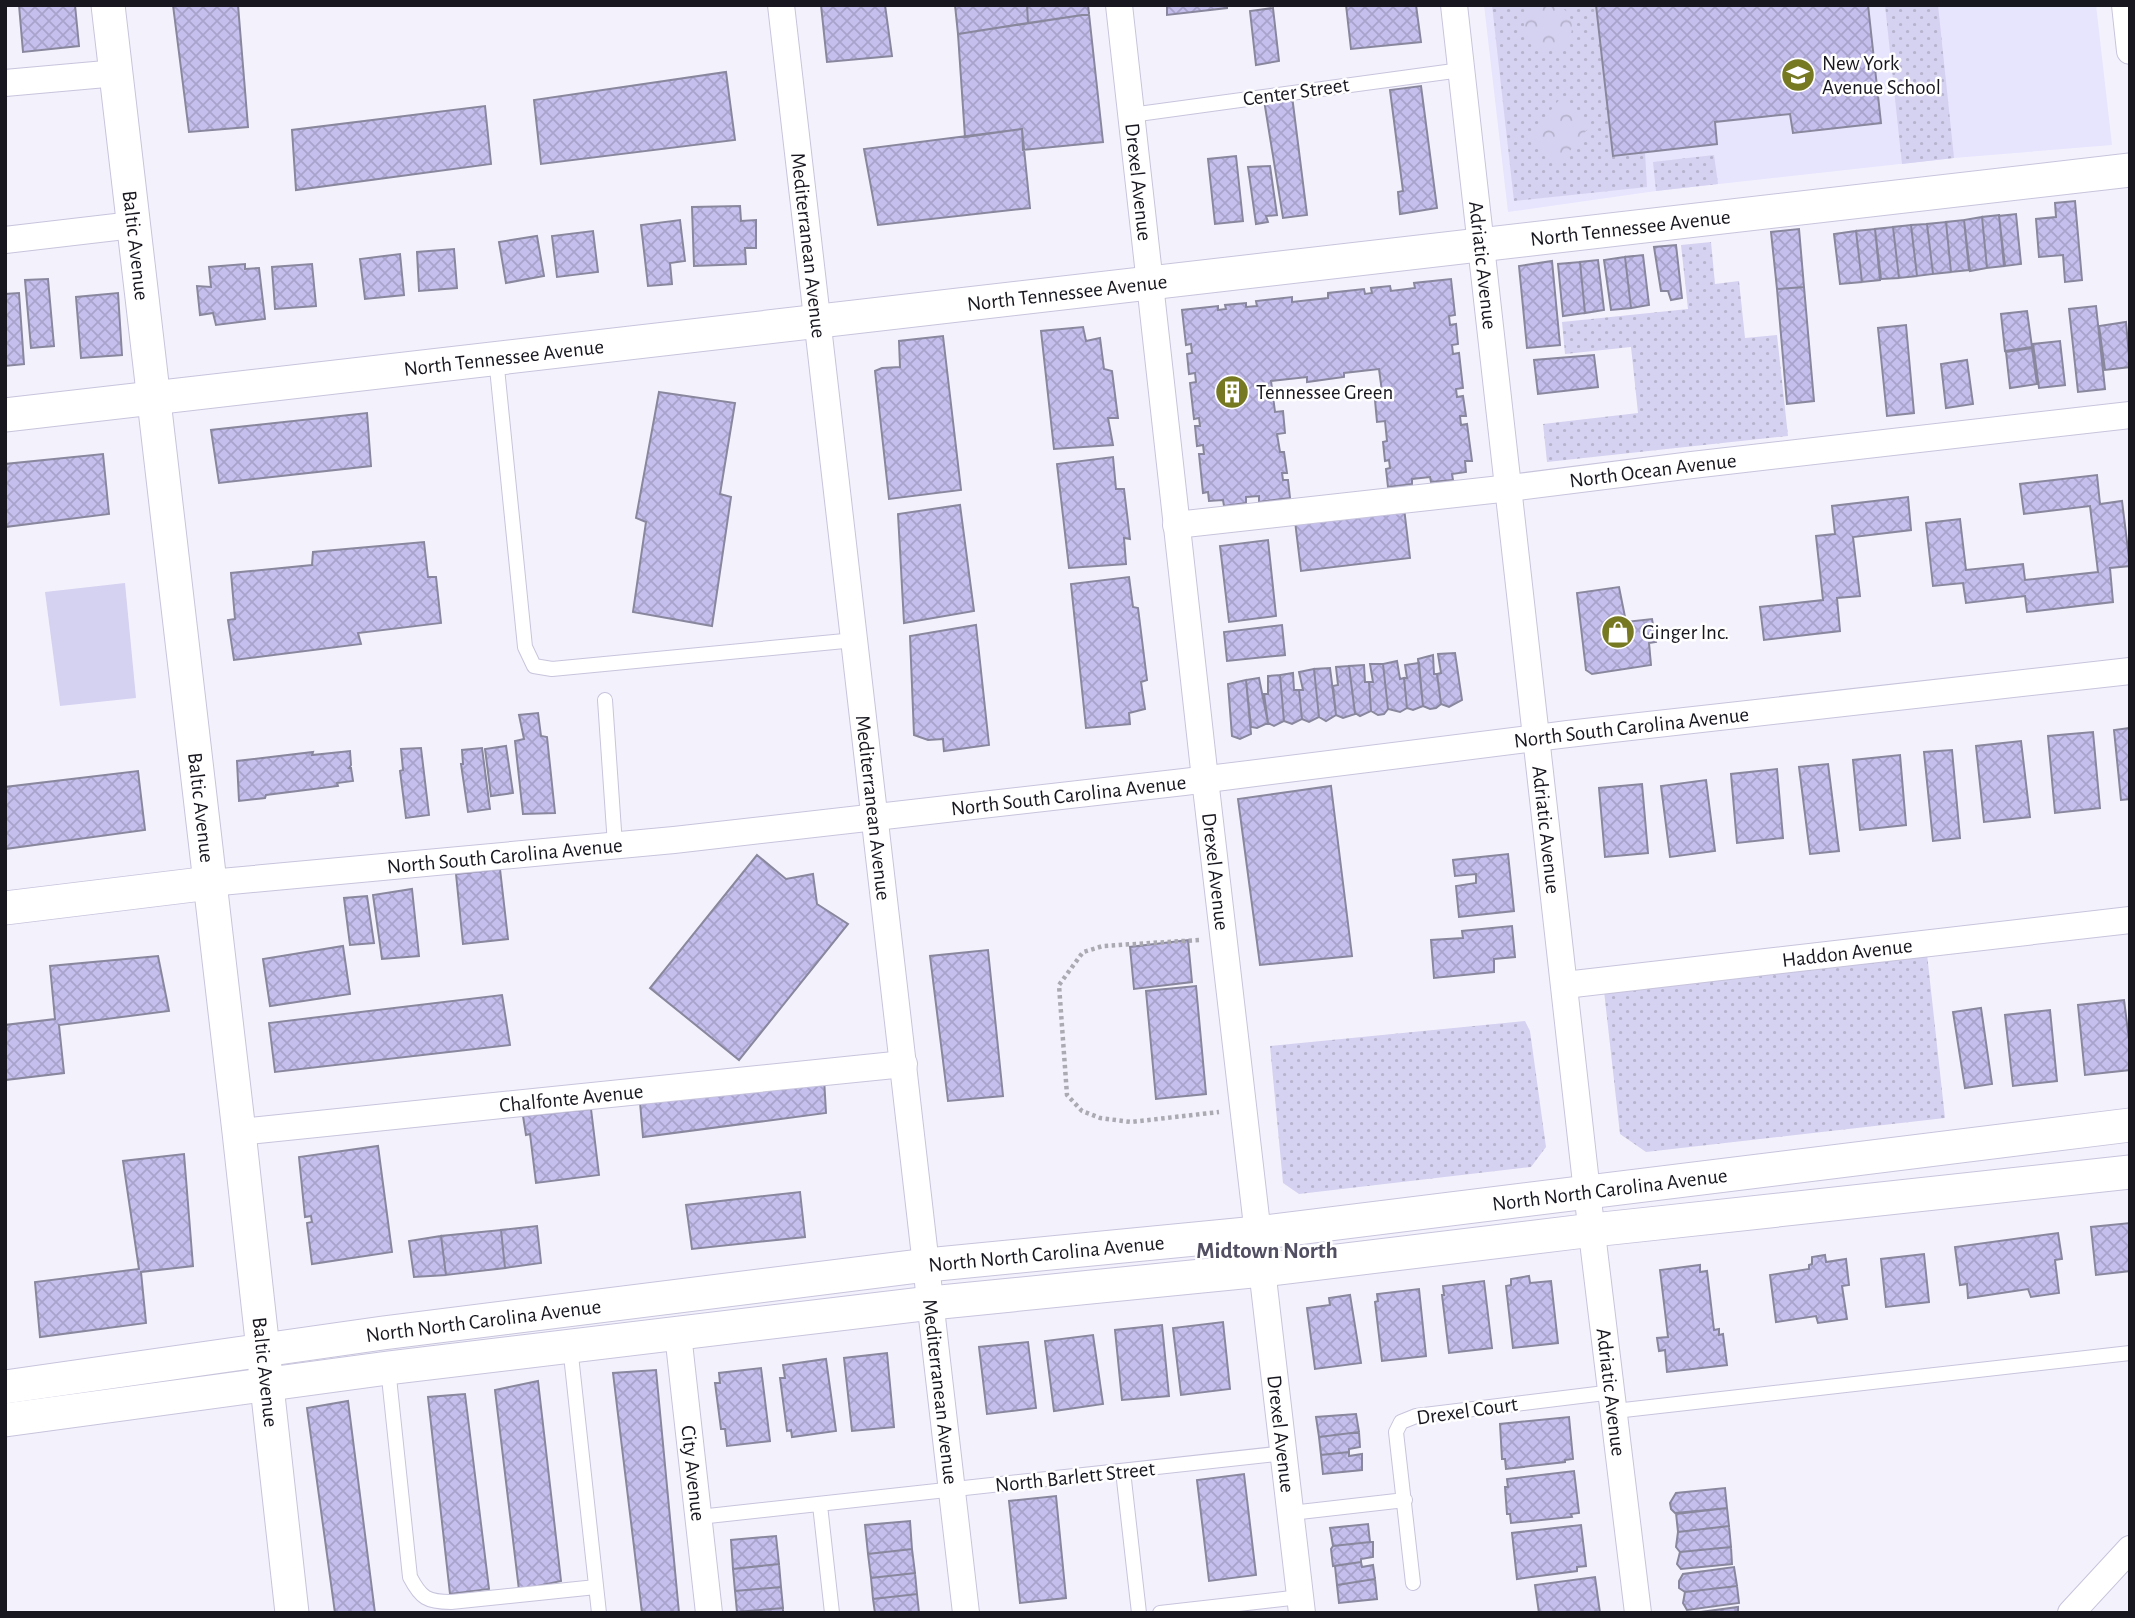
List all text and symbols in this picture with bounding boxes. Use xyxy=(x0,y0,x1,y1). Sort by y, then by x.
place label: New York Avenue School xyxy=(1822,53,1941,98)
school or university icon: New York Avenue School xyxy=(1779,56,1817,94)
street label: Center Street xyxy=(1242,74,1351,110)
street label: Drexel Avenue xyxy=(1122,122,1156,242)
street label: Mediterranean Avenue xyxy=(788,152,830,339)
street label: Baltic Avenue xyxy=(119,189,153,302)
street label: Adriatic Avenue xyxy=(1466,200,1501,331)
street label: North Tennessee Avenue xyxy=(1529,206,1731,250)
street label: North Tennessee Avenue xyxy=(966,271,1168,315)
street label: North Tennessee Avenue xyxy=(402,336,605,379)
building icon: Tennessee Green xyxy=(1213,373,1251,411)
place label: Tennessee Green xyxy=(1256,382,1393,403)
street label: North Ocean Avenue xyxy=(1568,450,1737,491)
shop icon: Ginger Inc. xyxy=(1599,613,1637,651)
place label: Ginger Inc. xyxy=(1642,622,1729,643)
street label: North South Carolina Avenue xyxy=(1513,703,1750,751)
street label: Mediterranean Avenue xyxy=(852,714,894,901)
street label: Baltic Avenue xyxy=(184,751,218,864)
street label: Adriatic Avenue xyxy=(1529,765,1564,895)
street label: North South Carolina Avenue xyxy=(950,771,1187,819)
street label: Drexel Avenue xyxy=(1198,812,1233,932)
street label: North South Carolina Avenue xyxy=(386,834,624,877)
street label: Haddon Avenue xyxy=(1781,935,1913,970)
street label: Chalfonte Avenue xyxy=(498,1080,644,1116)
street label: North North Carolina Avenue xyxy=(1491,1164,1729,1214)
street label: North North Carolina Avenue xyxy=(927,1232,1165,1275)
district label: Midtown North xyxy=(1196,1240,1338,1263)
street label: North North Carolina Avenue xyxy=(364,1295,602,1346)
street label: Mediterranean Avenue xyxy=(919,1298,962,1486)
street label: Baltic Avenue xyxy=(249,1316,282,1428)
street label: Adriatic Avenue xyxy=(1593,1327,1629,1457)
street label: Drexel Avenue xyxy=(1264,1374,1298,1494)
street label: Drexel Court xyxy=(1415,1393,1519,1428)
street label: City Avenue xyxy=(678,1424,709,1522)
street label: North Barlett Street xyxy=(994,1458,1156,1496)

